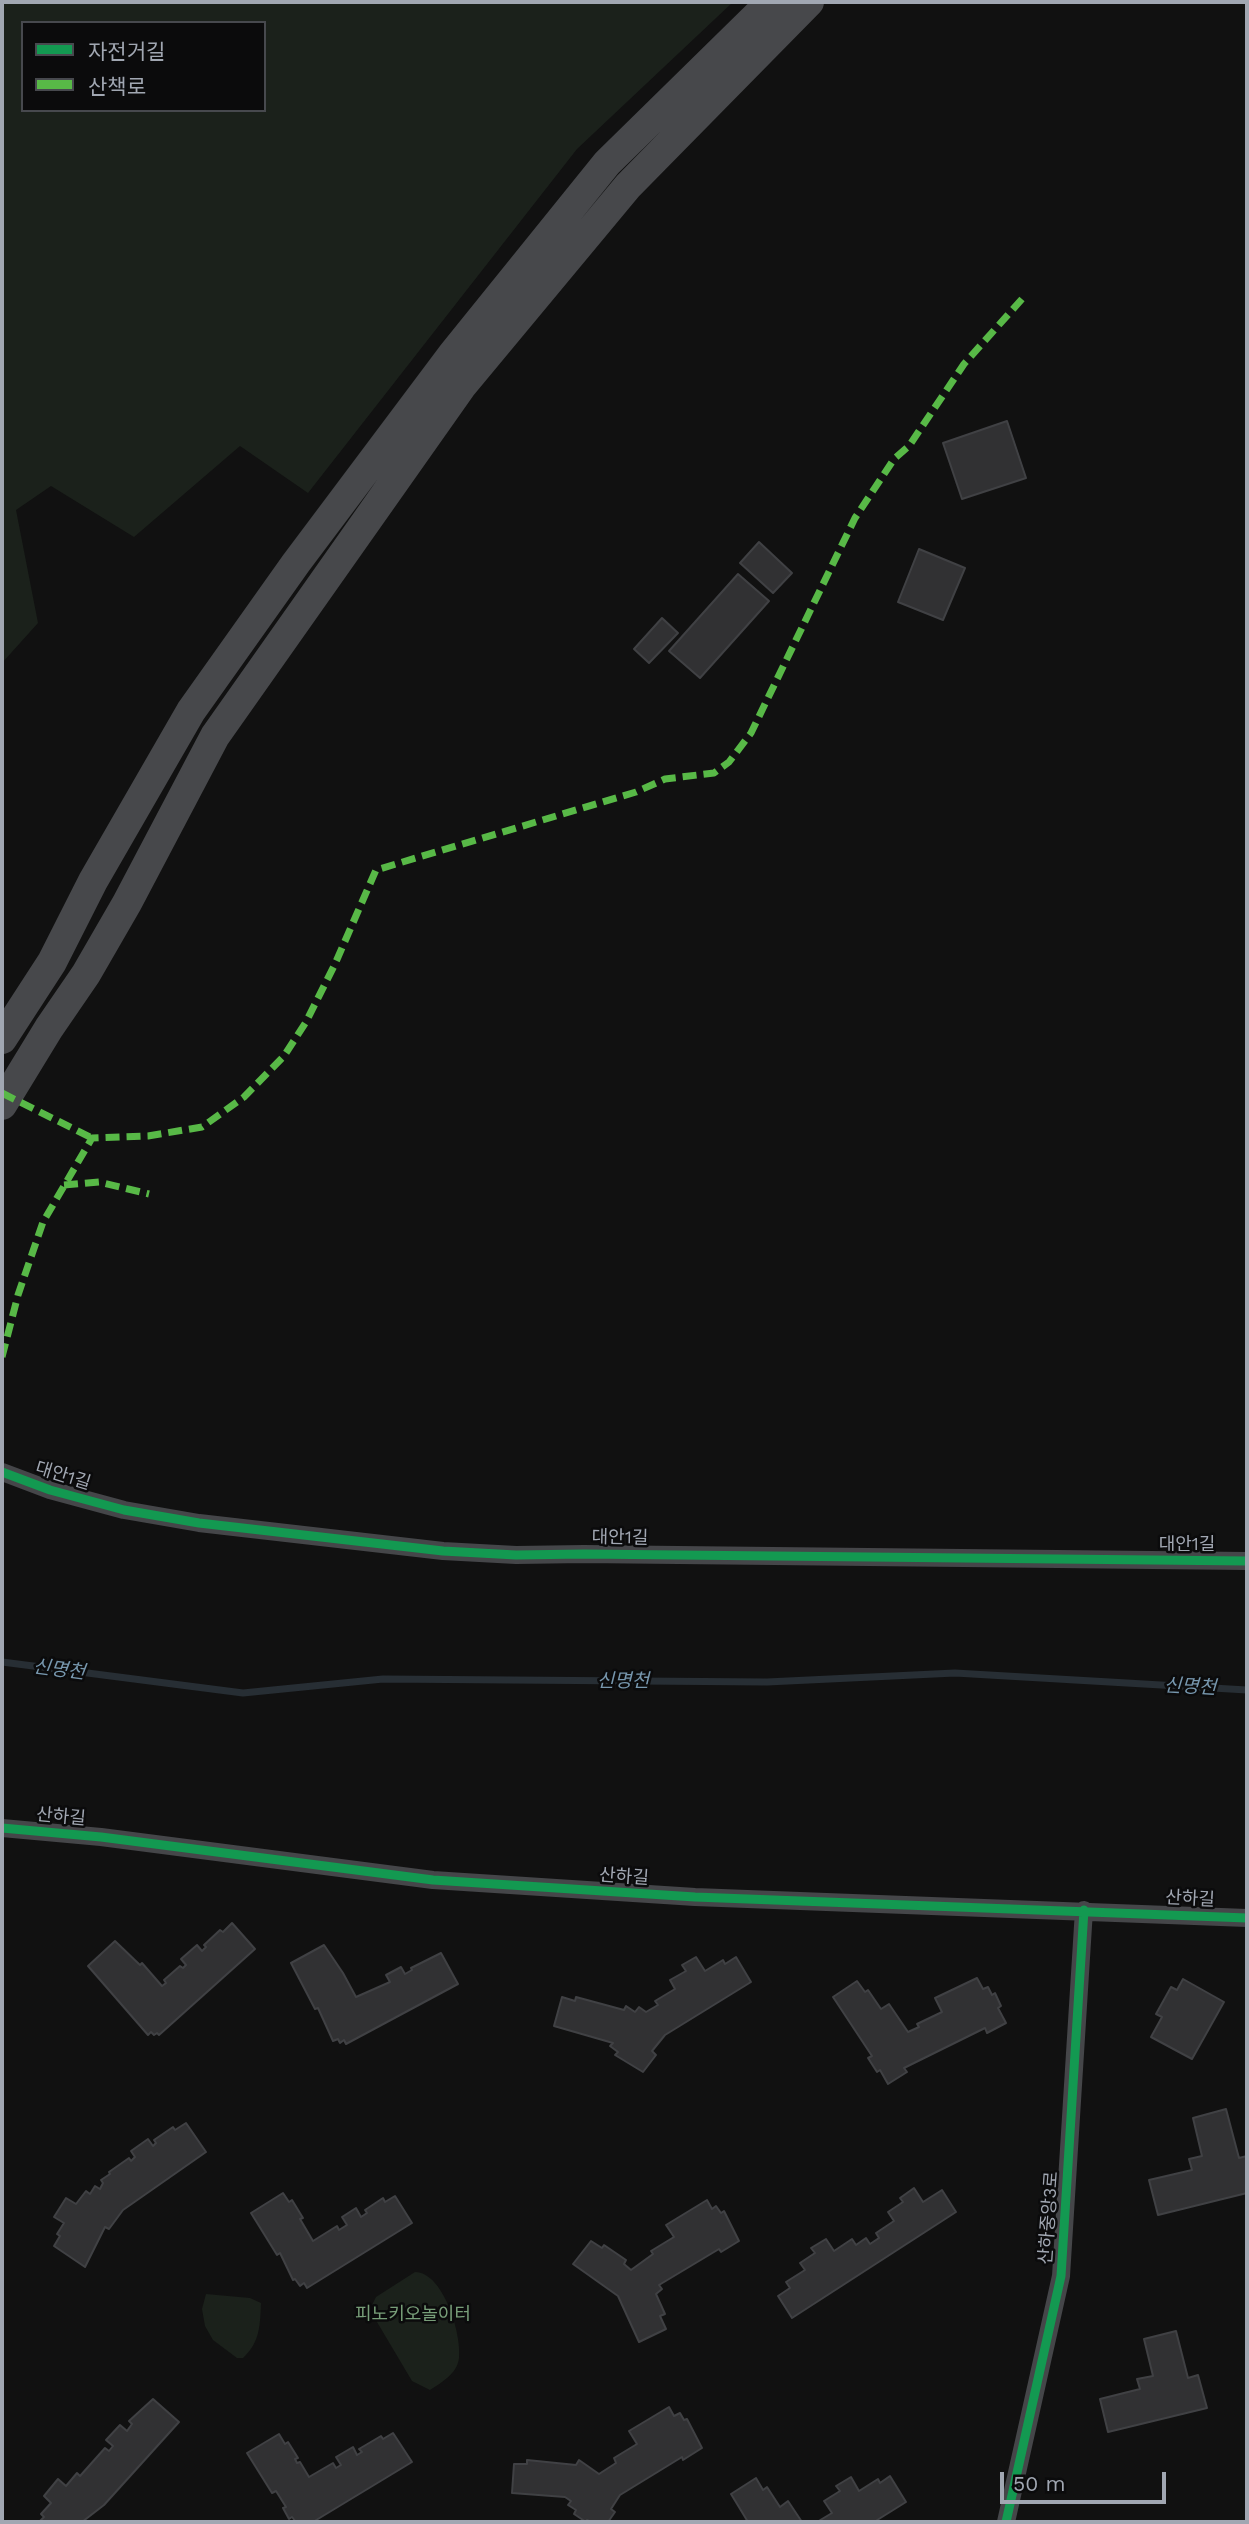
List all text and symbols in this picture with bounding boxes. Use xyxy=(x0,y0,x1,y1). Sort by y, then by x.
legend xyxy=(21,21,266,112)
text: 자전거길 xyxy=(88,39,165,64)
text: 산책로 xyxy=(88,74,146,99)
street label: 대안1길 xyxy=(33,1457,93,1495)
street label: 대안1길 xyxy=(591,1527,649,1549)
street label: 대안1길 xyxy=(1159,1534,1215,1556)
water label: 신명천 xyxy=(32,1655,86,1685)
water label: 신명천 xyxy=(597,1670,649,1692)
water label: 신명천 xyxy=(1163,1674,1217,1700)
street label: 산하길 xyxy=(35,1804,87,1830)
street label: 산하길 xyxy=(598,1864,650,1890)
street label: 산하길 xyxy=(1165,1887,1215,1911)
street label: 산하중앙3로 xyxy=(1035,2171,1063,2265)
park label: 피노키오놀이터 xyxy=(355,2304,471,2326)
scale bar xyxy=(1004,2458,1170,2502)
text: 50 m xyxy=(1013,2471,1065,2496)

